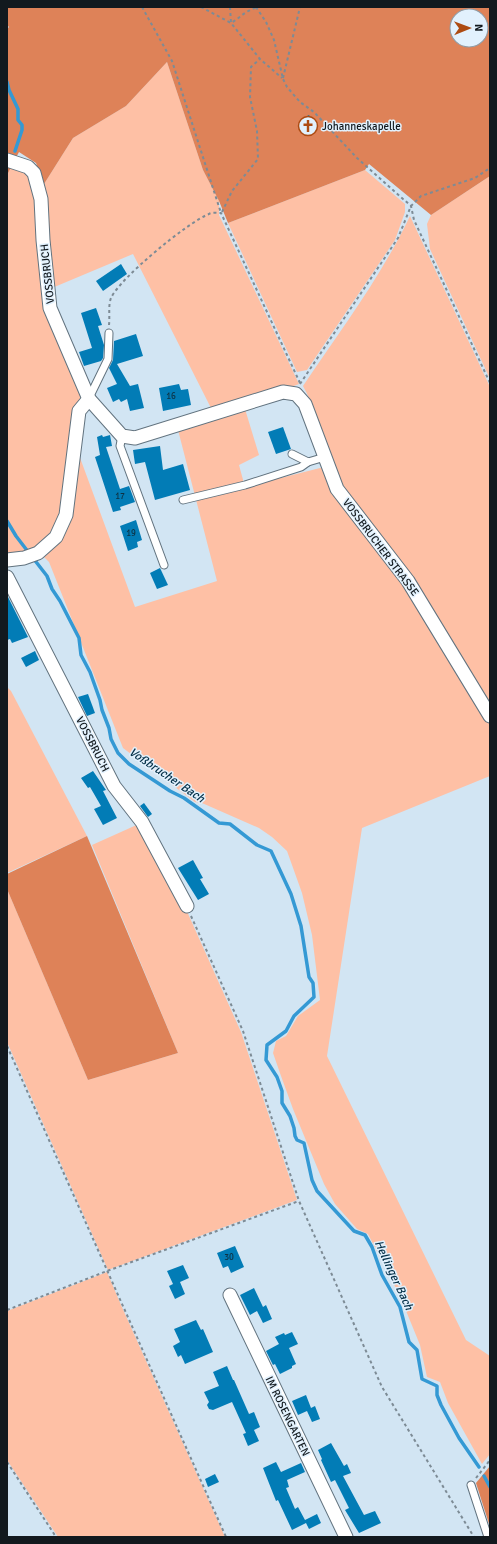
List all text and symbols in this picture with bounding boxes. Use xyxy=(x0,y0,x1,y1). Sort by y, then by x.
north arrow xyxy=(449,8,489,48)
text: N xyxy=(472,24,485,32)
church icon: Johanneskapelle xyxy=(297,115,319,137)
place label: Johanneskapelle xyxy=(322,120,401,133)
street label: VOSSBRUCH xyxy=(38,243,57,305)
house number: 16 xyxy=(166,391,176,402)
house number: 17 xyxy=(115,491,125,502)
street label: VOSSBRUCHER STRASSE xyxy=(340,496,421,598)
house number: 19 xyxy=(126,528,136,539)
street label: VOSSBRUCH xyxy=(73,715,112,774)
water label: Voßbrucher Bach xyxy=(126,745,208,806)
water label: Hellinger Bach xyxy=(371,1238,417,1313)
house number: 30 xyxy=(224,1252,234,1263)
street label: IM ROSENGARTEN xyxy=(263,1374,313,1458)

